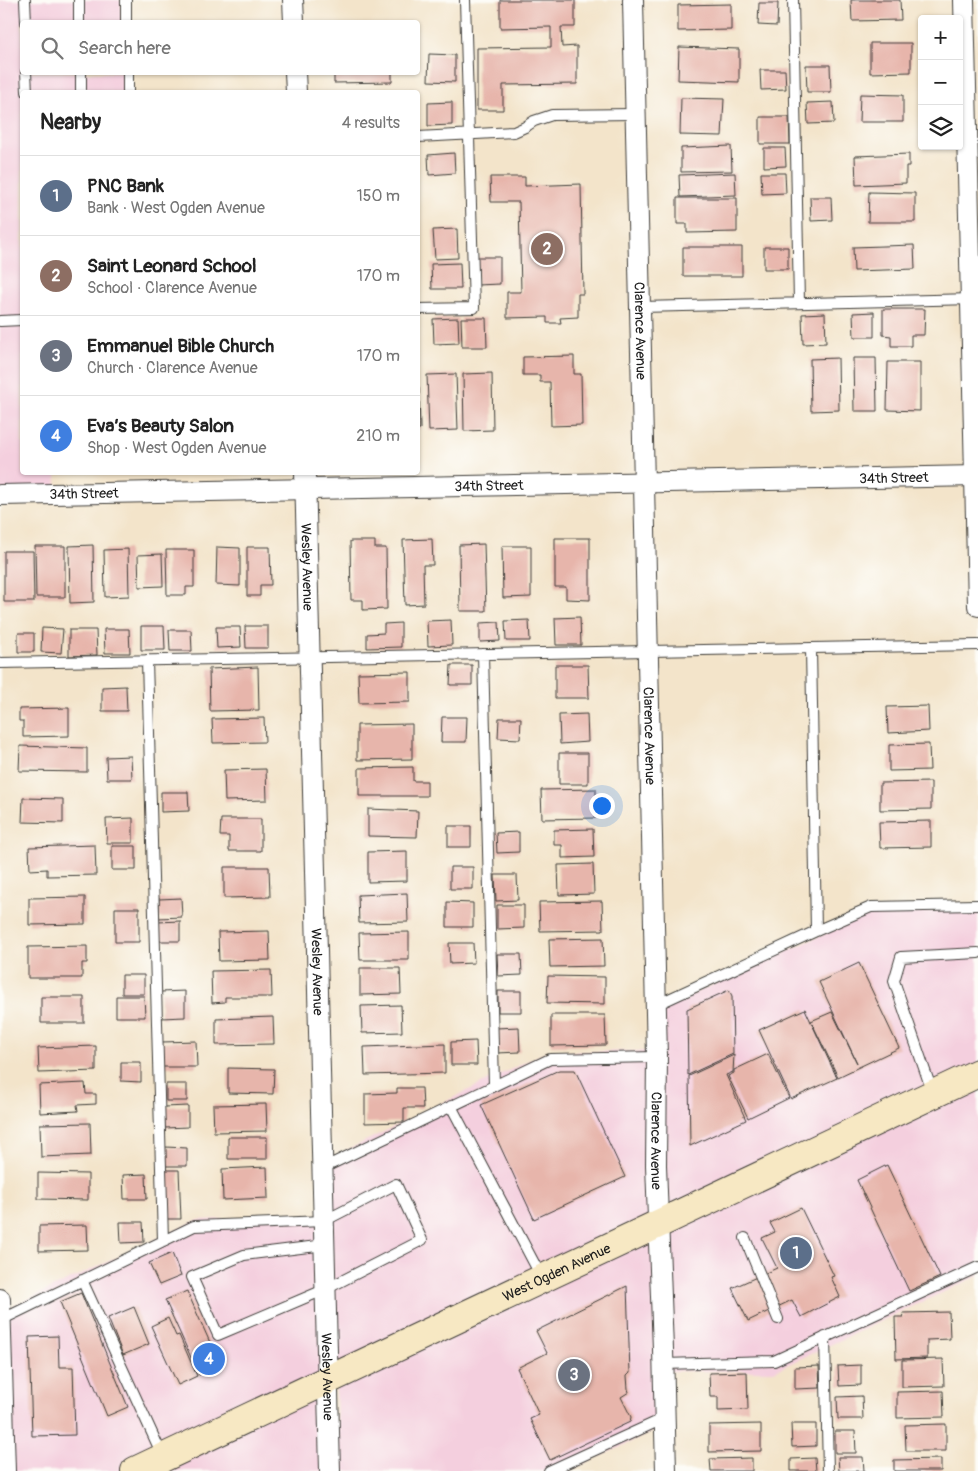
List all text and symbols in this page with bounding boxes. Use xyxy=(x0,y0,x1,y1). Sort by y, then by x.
map controls xyxy=(918,15,963,150)
button: + xyxy=(918,15,963,60)
search box xyxy=(20,20,420,75)
icon: search xyxy=(38,34,66,62)
text: Search here xyxy=(78,36,171,60)
button: − xyxy=(918,60,963,105)
button: layers xyxy=(918,105,963,150)
text: Nearby xyxy=(40,109,101,136)
text: 4 results xyxy=(342,113,400,133)
text: PNC Bank xyxy=(87,174,164,198)
text: 1 xyxy=(53,186,59,206)
text: 150 m xyxy=(356,186,400,206)
text: Bank · West Ogden Avenue xyxy=(87,198,265,218)
pin: 2 xyxy=(531,230,563,268)
text: Saint Leonard School xyxy=(87,254,257,278)
text: 2 xyxy=(52,266,60,286)
text: 170 m xyxy=(357,266,400,286)
text: School · Clarence Avenue xyxy=(87,278,257,298)
street label: Clarence Avenue xyxy=(631,282,650,380)
text: Emmanuel Bible Church xyxy=(87,334,274,358)
text: 3 xyxy=(52,346,60,366)
text: 170 m xyxy=(357,346,400,366)
text: Church · Clarence Avenue xyxy=(87,358,258,378)
text: Eva’s Beauty Salon xyxy=(87,414,234,438)
text: 4 xyxy=(51,426,61,446)
text: 210 m xyxy=(356,426,400,446)
text: Shop · West Ogden Avenue xyxy=(87,438,266,458)
street label: 34th Street xyxy=(859,468,929,487)
street label: 34th Street xyxy=(454,476,524,495)
street label: 34th Street xyxy=(49,484,119,503)
street label: Wesley Avenue xyxy=(298,523,317,611)
street label: Clarence Avenue xyxy=(640,687,659,785)
your location xyxy=(589,793,615,819)
street label: Wesley Avenue xyxy=(308,928,327,1016)
street label: Clarence Avenue xyxy=(647,1092,665,1190)
pin: 1 xyxy=(780,1234,812,1272)
street label: West Ogden Avenue xyxy=(500,1239,613,1305)
street label: Wesley Avenue xyxy=(318,1333,337,1421)
pin: 4 xyxy=(193,1340,225,1378)
pin: 3 xyxy=(558,1356,590,1394)

